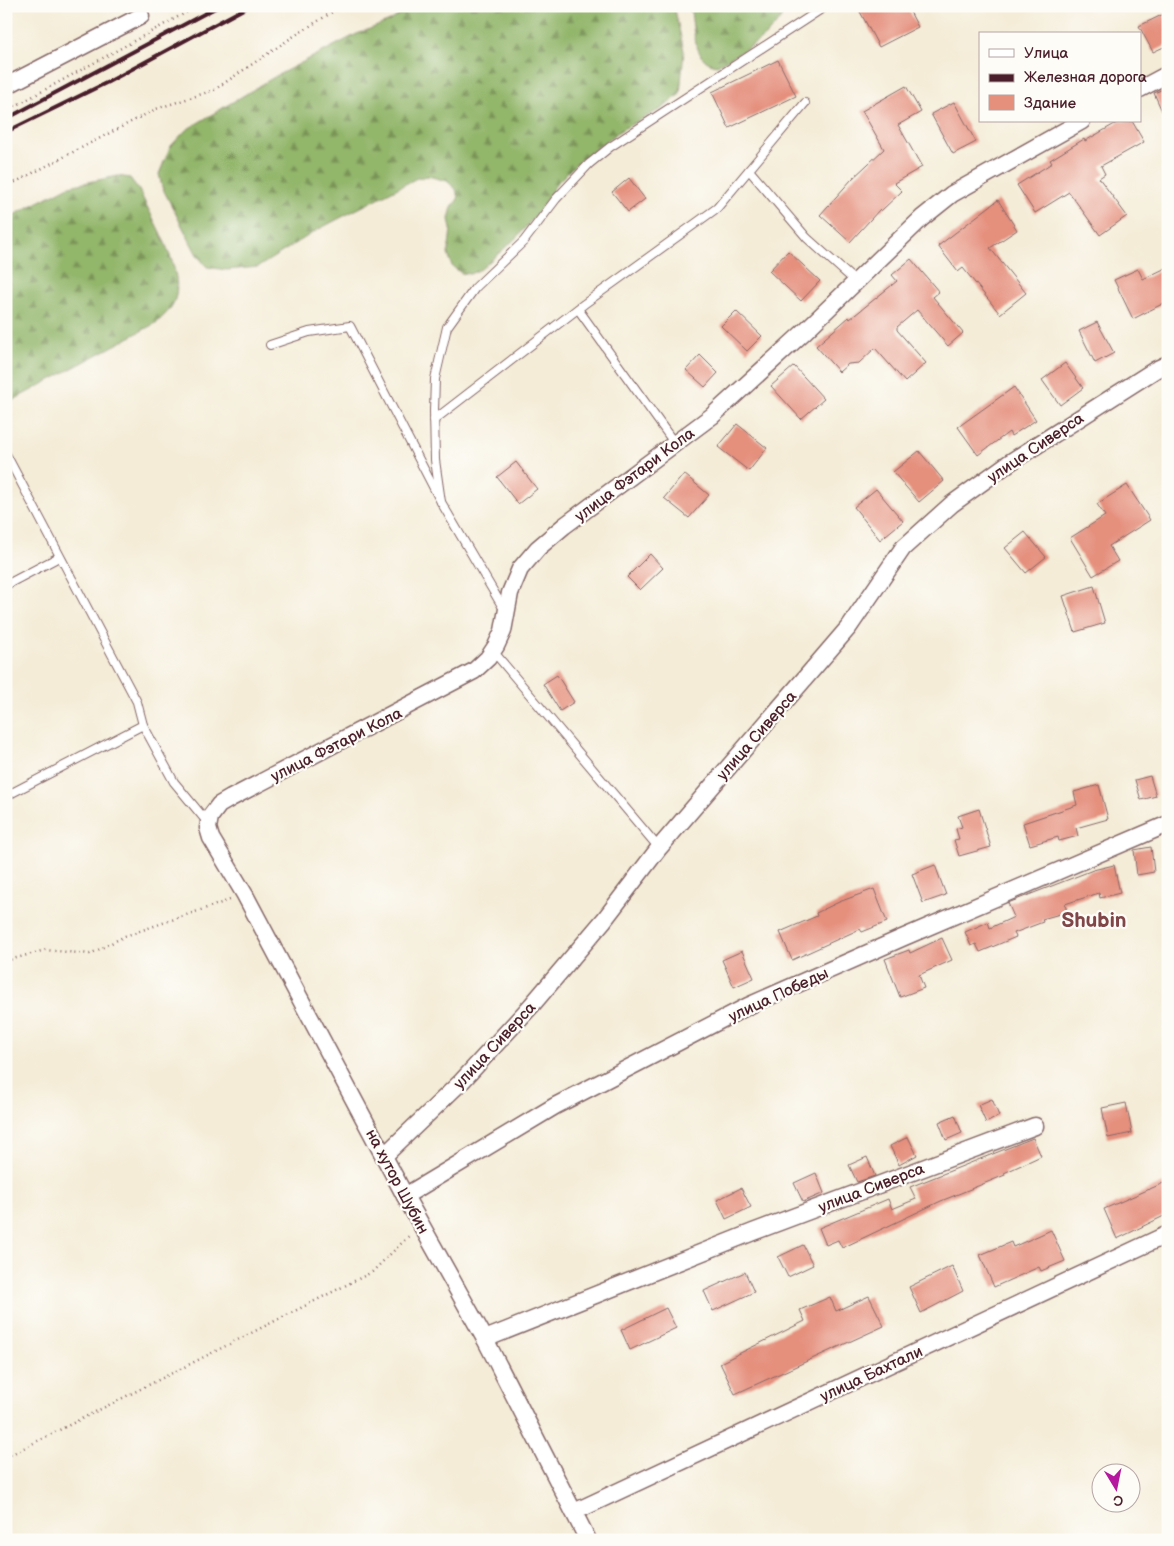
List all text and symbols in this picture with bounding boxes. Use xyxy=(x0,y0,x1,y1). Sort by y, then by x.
legend xyxy=(979,32,1142,122)
text: Улица xyxy=(1024,44,1069,63)
text: Железная дорога xyxy=(1024,68,1147,87)
text: Здание xyxy=(1024,94,1076,113)
street label: улица Сиверса xyxy=(984,409,1088,487)
street label: улица Фэтари Кола xyxy=(571,424,699,526)
street label: улица Сиверса xyxy=(713,687,801,784)
street label: улица Фэтари Кола xyxy=(268,704,406,787)
district label: Shubin xyxy=(1061,908,1127,933)
street label: улица Победы xyxy=(726,964,832,1027)
street label: улица Сиверса xyxy=(450,998,541,1093)
street label: на хутор Шубин xyxy=(361,1126,432,1237)
street label: улица Сиверса xyxy=(816,1159,928,1217)
street label: улица Бахтали xyxy=(817,1342,926,1406)
north arrow xyxy=(1092,1464,1142,1514)
text: С xyxy=(1112,1491,1124,1510)

